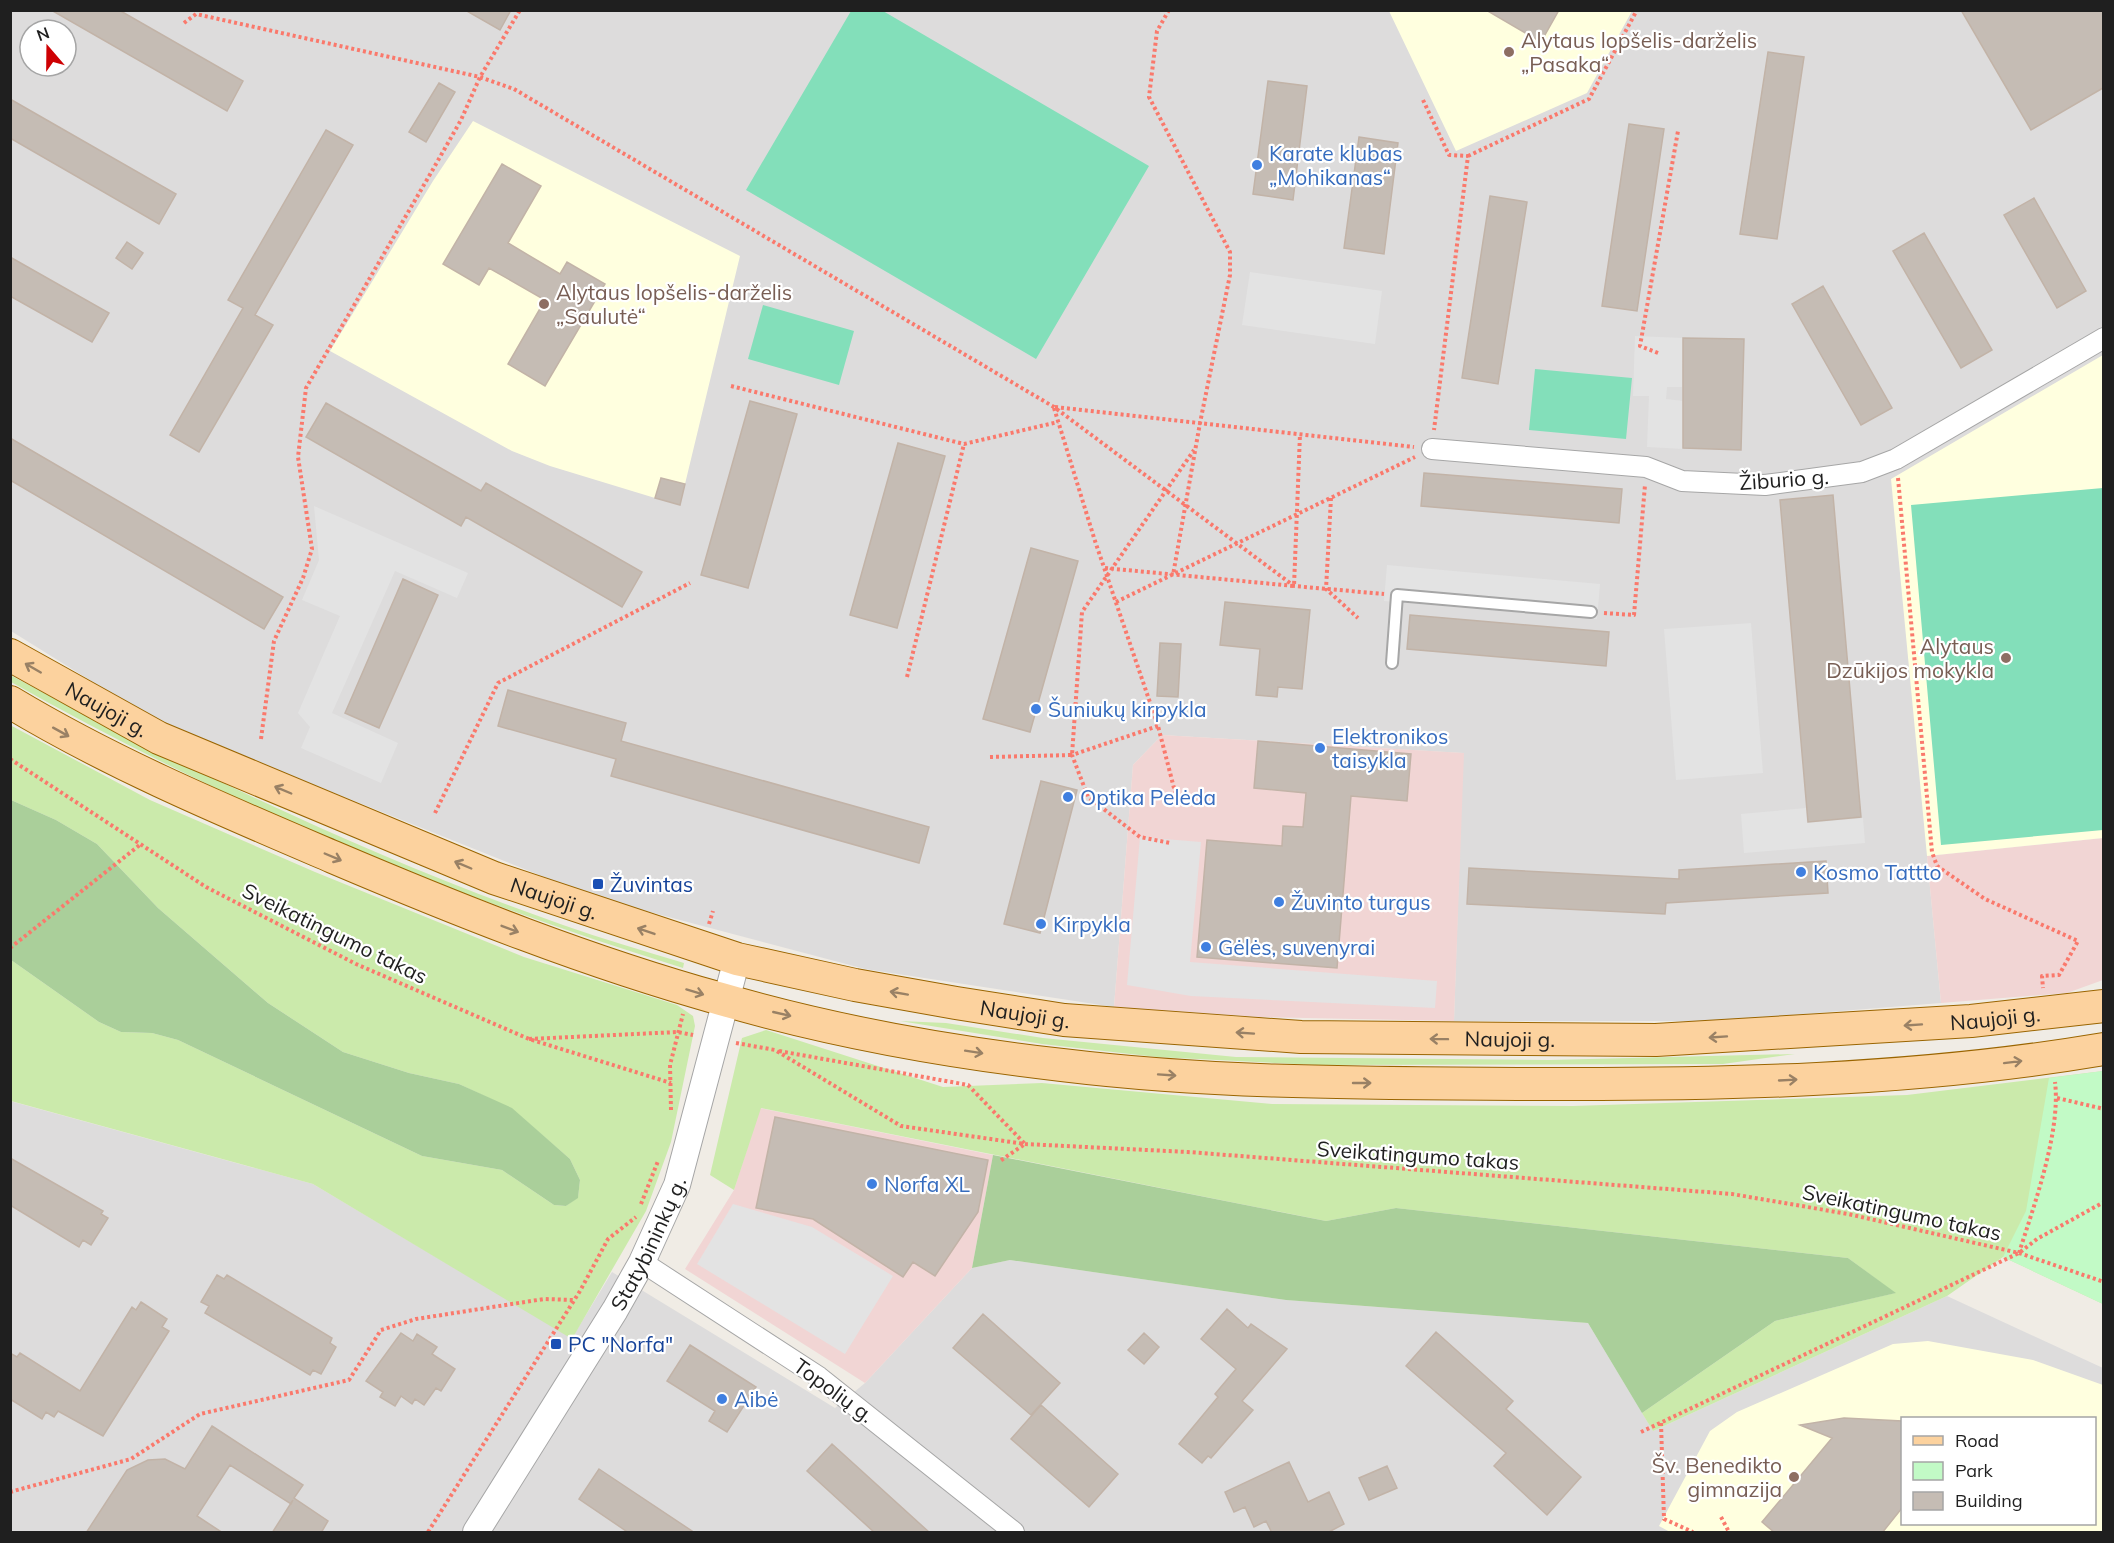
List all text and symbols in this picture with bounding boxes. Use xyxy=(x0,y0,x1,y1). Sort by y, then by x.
north arrow xyxy=(18,18,78,78)
text: N xyxy=(34,22,52,45)
place label: Alytaus lopšelis-darželis „Pasaka“ xyxy=(1521,27,1757,77)
marker: Alytaus lopšelis-darželis „Pasaka“ xyxy=(1502,45,1516,59)
place label: Karate klubas „Mohikanas“ xyxy=(1269,140,1403,190)
marker: Karate klubas „Mohikanas“ xyxy=(1250,158,1264,172)
place label: Alytaus lopšelis-darželis „Saulutė“ xyxy=(556,279,792,329)
marker: Alytaus lopšelis-darželis „Saulutė“ xyxy=(537,297,551,311)
street label: Žiburio g. xyxy=(1738,463,1830,495)
place label: Alytaus Dzūkijos mokykla xyxy=(1826,633,1994,683)
marker: Alytaus Dzūkijos mokykla xyxy=(1999,651,2013,665)
one-way arrow xyxy=(24,661,41,673)
street label: Naujoji g. xyxy=(61,676,153,742)
place label: Šuniukų kirpykla xyxy=(1048,696,1206,722)
marker: Šuniukų kirpykla xyxy=(1029,702,1043,716)
place label: Elektronikos taisykla xyxy=(1332,723,1448,773)
one-way arrow xyxy=(52,726,69,738)
marker: Elektronikos taisykla xyxy=(1313,741,1327,755)
one-way arrow xyxy=(274,784,292,796)
place label: Optika Pelėda xyxy=(1080,784,1216,810)
marker: Optika Pelėda xyxy=(1061,790,1075,804)
one-way arrow xyxy=(324,852,342,863)
one-way arrow xyxy=(454,859,472,870)
place label: Kosmo Tattto xyxy=(1813,859,1941,885)
marker: Kosmo Tattto xyxy=(1794,865,1808,879)
street label: Naujoji g. xyxy=(507,871,601,925)
place label: Žuvintas xyxy=(610,871,693,897)
street label: Sveikatingumo takas xyxy=(238,877,432,989)
marker: Žuvintas xyxy=(591,877,605,891)
place label: Žuvinto turgus xyxy=(1291,889,1431,915)
marker: Žuvinto turgus xyxy=(1272,895,1286,909)
place label: Kirpykla xyxy=(1053,911,1131,937)
marker: Kirpykla xyxy=(1034,917,1048,931)
one-way arrow xyxy=(501,924,519,935)
one-way arrow xyxy=(637,924,656,935)
place label: Gėlės, suvenyrai xyxy=(1218,934,1375,960)
marker: Gėlės, suvenyrai xyxy=(1199,940,1213,954)
one-way arrow xyxy=(685,987,704,998)
one-way arrow xyxy=(889,987,909,998)
street label: Naujoji g. xyxy=(978,994,1071,1033)
street label: Naujoji g. xyxy=(1949,1000,2041,1035)
one-way arrow xyxy=(772,1009,791,1021)
one-way arrow xyxy=(1903,1019,1923,1030)
street label: Naujoji g. xyxy=(1465,1025,1555,1052)
one-way arrow xyxy=(1235,1027,1255,1038)
one-way arrow xyxy=(1709,1031,1729,1042)
one-way arrow xyxy=(1430,1033,1450,1045)
one-way arrow xyxy=(963,1046,983,1057)
one-way arrow xyxy=(2003,1057,2023,1068)
one-way arrow xyxy=(1157,1070,1176,1081)
one-way arrow xyxy=(1778,1074,1798,1085)
one-way arrow xyxy=(1351,1077,1371,1089)
street label: Sveikatingumo takas xyxy=(1316,1135,1520,1175)
place label: Norfa XL xyxy=(884,1171,971,1197)
street label: Statybininkų g. xyxy=(604,1175,691,1315)
marker: Norfa XL xyxy=(865,1177,879,1191)
street label: Sveikatingumo takas xyxy=(1800,1178,2004,1246)
place label: PC "Norfa" xyxy=(568,1331,673,1357)
marker: PC "Norfa" xyxy=(549,1337,563,1351)
street label: Topolių g. xyxy=(789,1352,879,1428)
place label: Aibė xyxy=(734,1386,778,1412)
marker: Aibė xyxy=(715,1392,729,1406)
legend xyxy=(1901,1417,2096,1525)
text: Road xyxy=(1955,1429,1999,1452)
place label: Šv. Benedikto gimnazija xyxy=(1652,1452,1782,1502)
text: Park xyxy=(1955,1459,1994,1482)
marker: Šv. Benedikto gimnazija xyxy=(1787,1470,1801,1484)
text: Building xyxy=(1955,1489,2023,1512)

